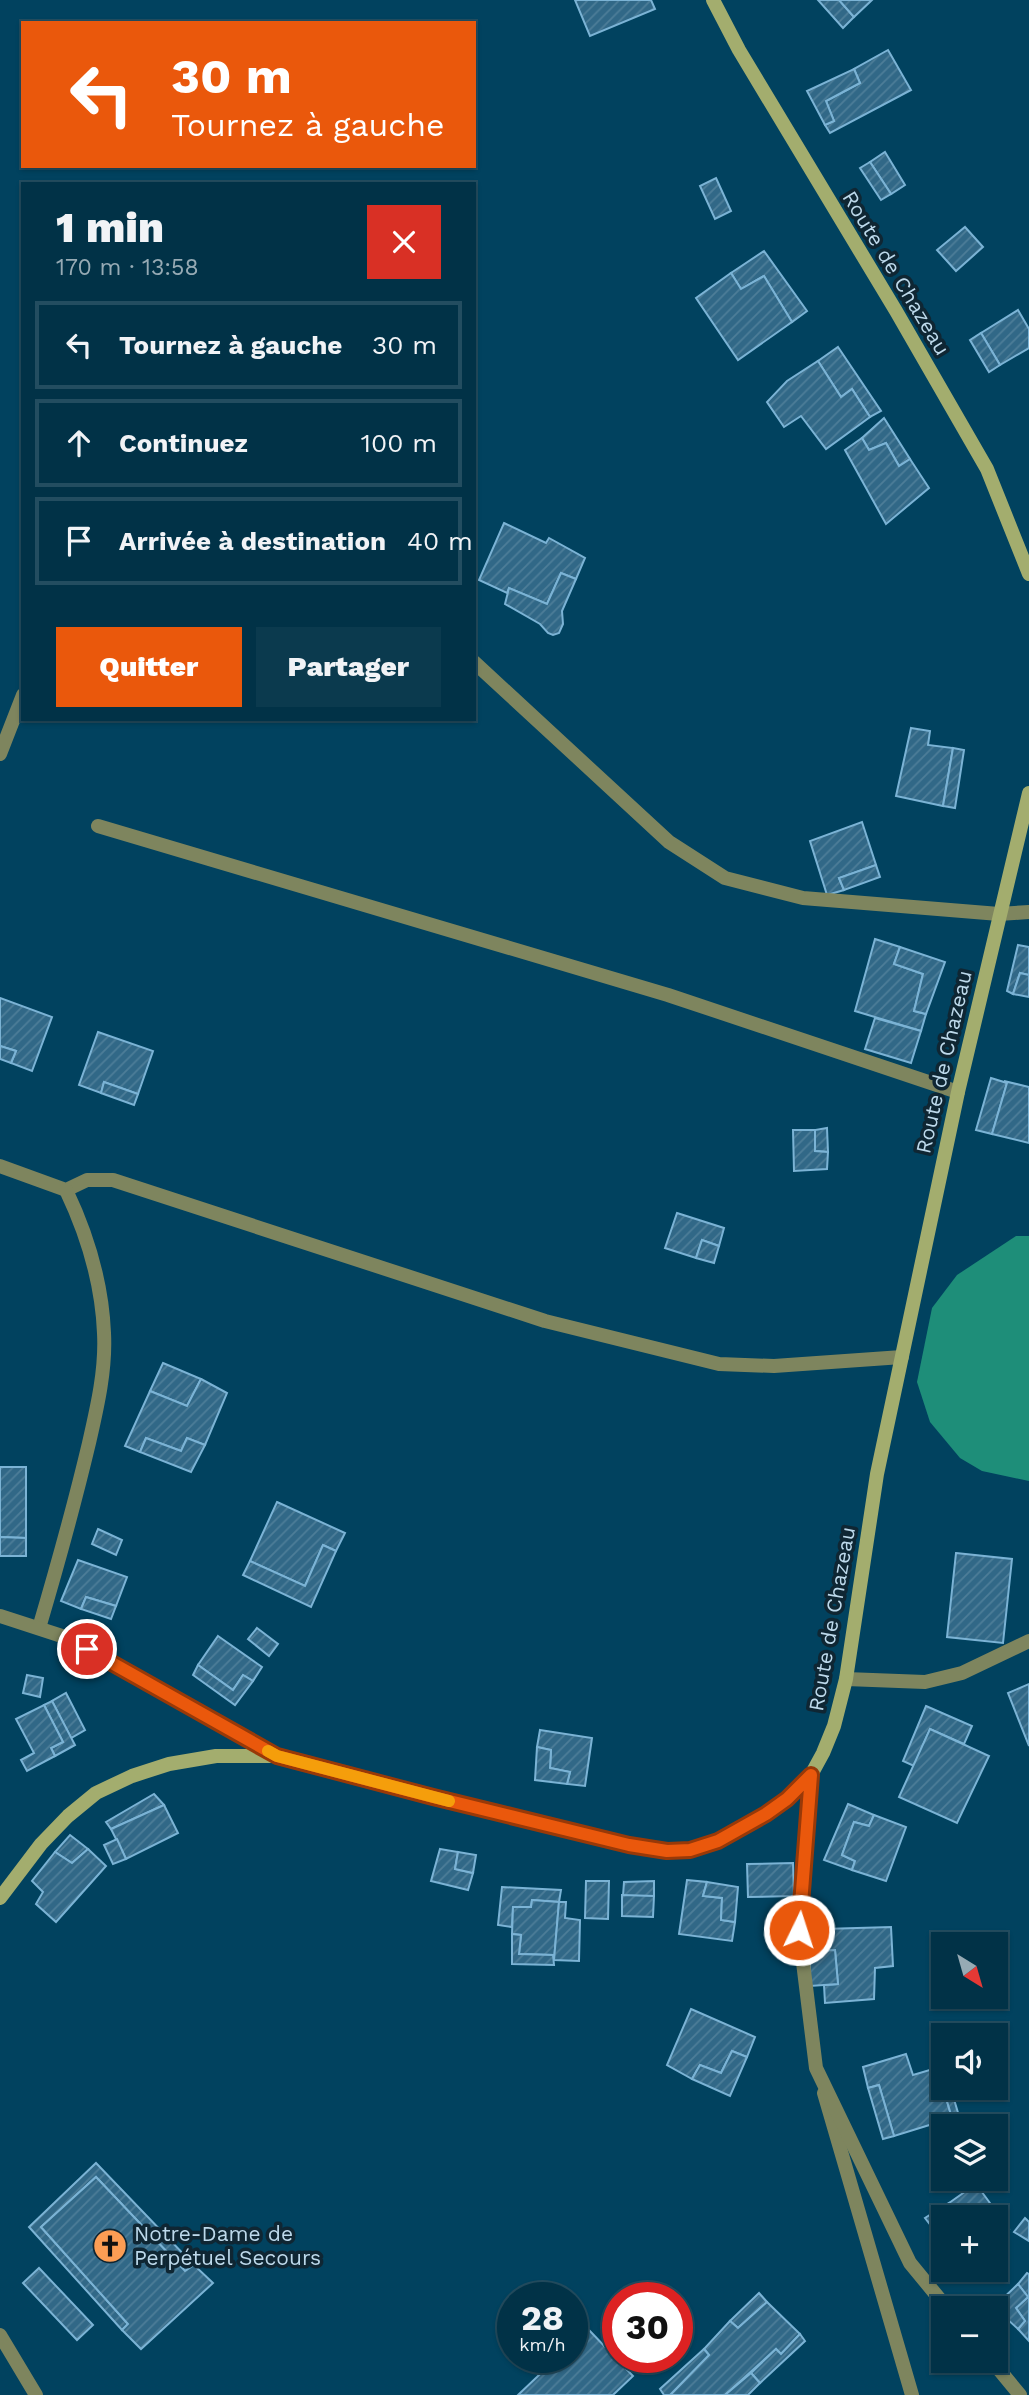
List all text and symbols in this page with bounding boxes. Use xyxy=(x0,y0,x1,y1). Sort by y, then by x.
text: 30 m xyxy=(171,47,292,105)
icon: left xyxy=(56,49,147,140)
text: Tournez à gauche xyxy=(171,106,444,144)
street label: Route de Chazeau xyxy=(838,186,955,359)
text: 1 min xyxy=(56,203,164,252)
button: close xyxy=(367,205,441,279)
text: 170 m · 13:58 xyxy=(56,254,199,281)
icon: left xyxy=(60,326,98,364)
text: Tournez à gauche xyxy=(119,330,342,360)
text: 30 m xyxy=(372,330,437,360)
icon: ahead xyxy=(60,424,98,462)
text: Continuez xyxy=(119,428,248,458)
text: 100 m xyxy=(361,428,437,458)
icon: arrive xyxy=(60,522,98,560)
text: Arrivée à destination xyxy=(119,526,386,556)
text: 40 m xyxy=(407,526,473,556)
button: Quitter xyxy=(56,627,242,707)
button: Partager xyxy=(256,627,441,707)
street label: Route de Chazeau xyxy=(910,968,977,1156)
street label: Route de Chazeau xyxy=(803,1525,860,1713)
pin xyxy=(57,1619,117,1679)
icon: arrive xyxy=(68,1630,106,1668)
position arrow xyxy=(762,1893,836,1967)
north arrow xyxy=(931,1932,1008,2009)
map controls xyxy=(931,1932,1008,2373)
button: sound xyxy=(931,2023,1008,2100)
button: layers xyxy=(931,2114,1008,2191)
button: + xyxy=(931,2205,1008,2282)
place label: Notre-Dame de Perpétuel Secours xyxy=(134,2221,321,2270)
church icon: Notre-Dame de Perpétuel Secours xyxy=(91,2227,129,2265)
speed limit sign: 30 xyxy=(602,2282,693,2373)
button: − xyxy=(931,2296,1008,2373)
text: 28 xyxy=(521,2297,564,2339)
text: km/h xyxy=(519,2334,566,2355)

